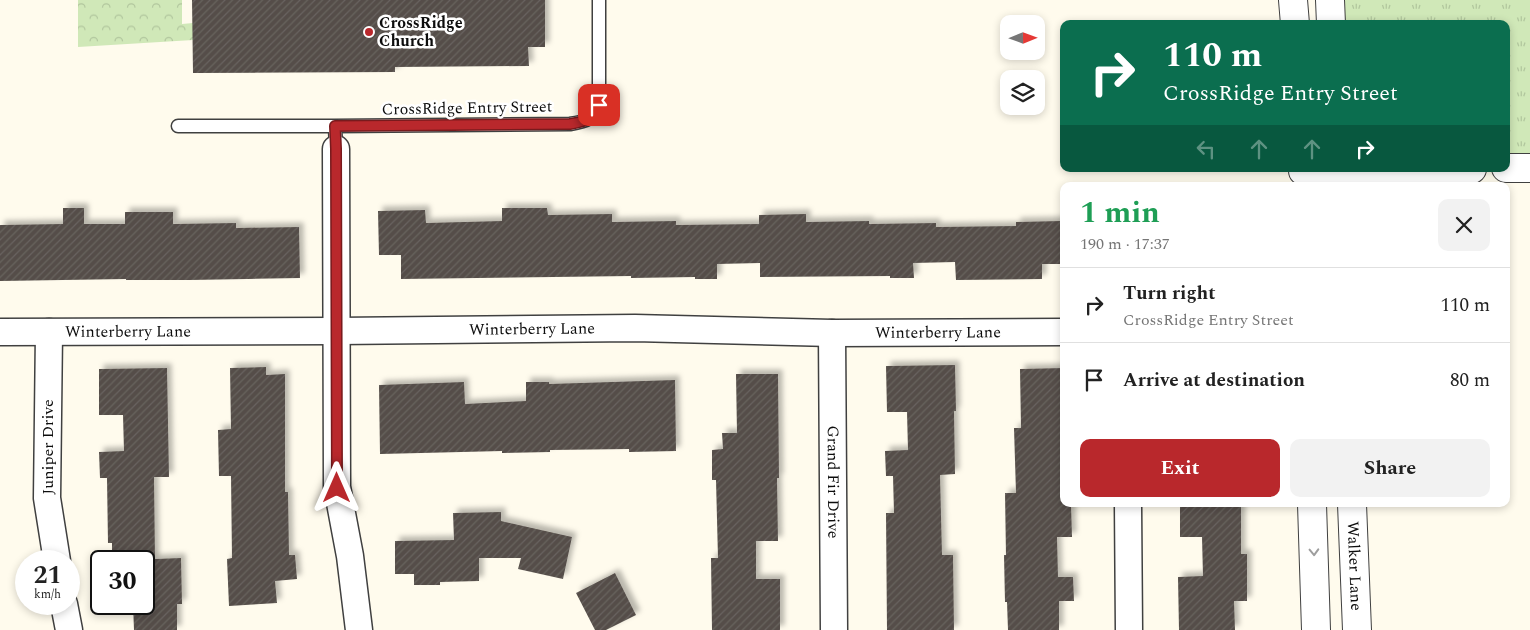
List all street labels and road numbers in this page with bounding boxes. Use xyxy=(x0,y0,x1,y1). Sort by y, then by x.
street label: CrossRidge Entry Street xyxy=(381,95,553,121)
street label: Winterberry Lane xyxy=(469,316,595,342)
street label: Winterberry Lane xyxy=(65,319,191,344)
street label: Winterberry Lane xyxy=(875,320,1001,345)
street label: Juniper Drive xyxy=(36,399,60,495)
street label: Grand Fir Drive xyxy=(821,425,845,539)
street label: Walker Lane xyxy=(1341,521,1368,611)

